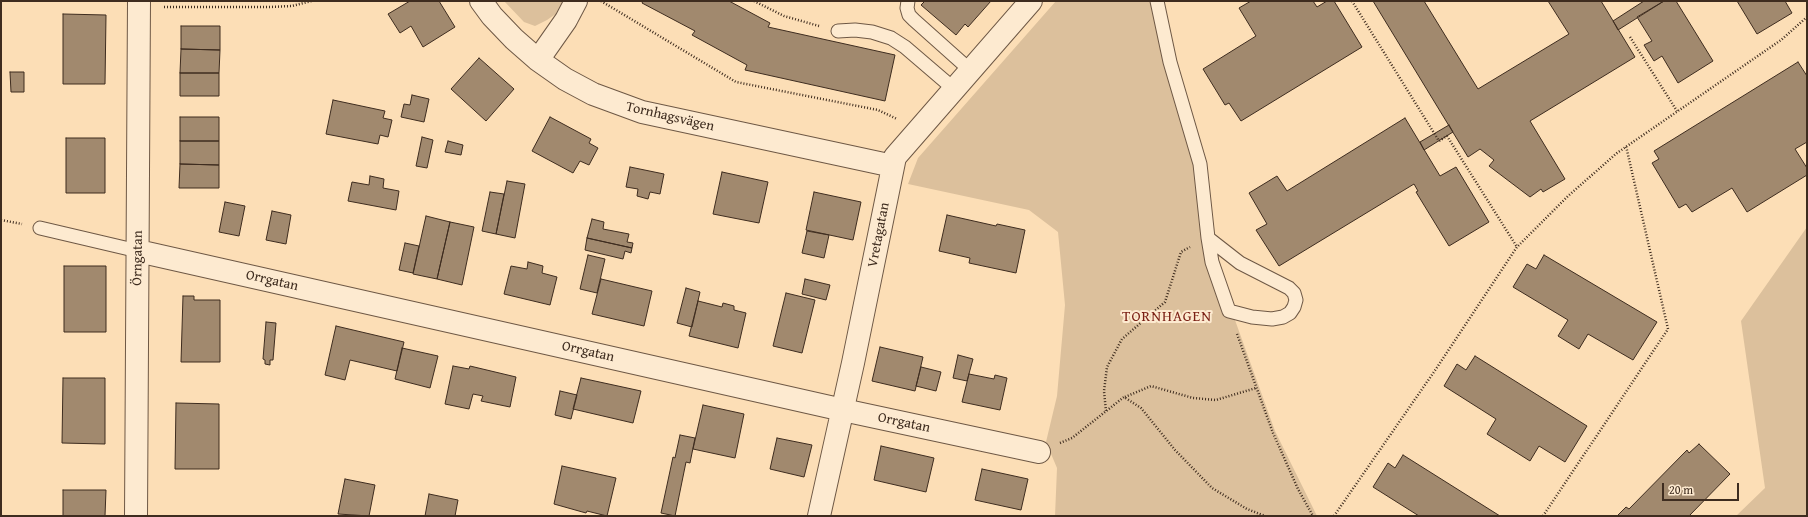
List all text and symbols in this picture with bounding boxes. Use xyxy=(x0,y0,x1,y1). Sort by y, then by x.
street label: Tornhagsvägen xyxy=(624,99,716,135)
street label: Vretagatan xyxy=(864,201,894,269)
street label: Örngatan xyxy=(129,230,147,286)
street label: Orrgatan xyxy=(244,267,300,295)
district label: TORNHAGEN xyxy=(1122,308,1212,326)
street label: Orrgatan xyxy=(560,338,616,366)
street label: Orrgatan xyxy=(876,409,932,437)
scale bar xyxy=(1664,475,1741,501)
text: 20 m xyxy=(1669,481,1693,498)

